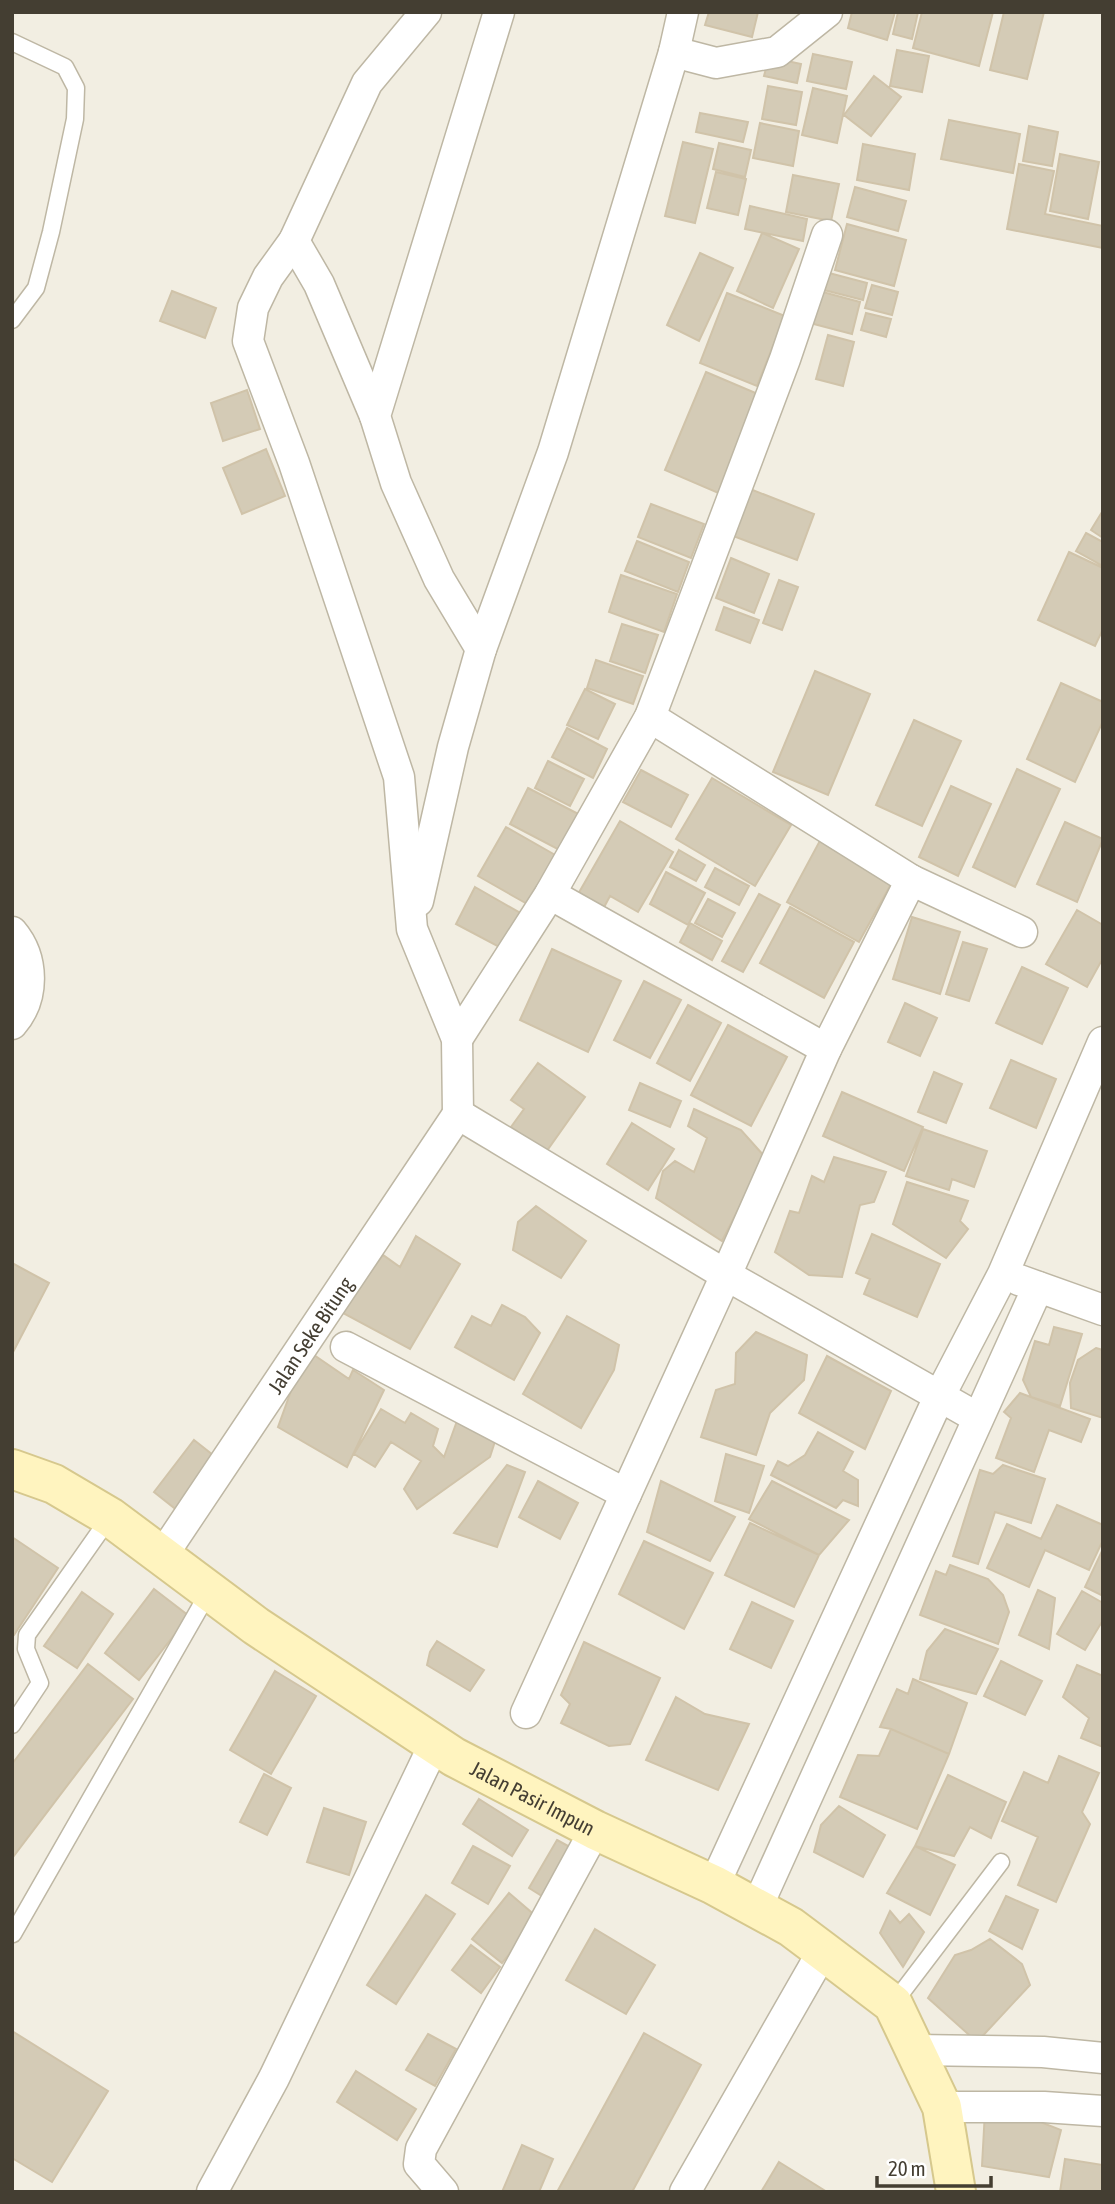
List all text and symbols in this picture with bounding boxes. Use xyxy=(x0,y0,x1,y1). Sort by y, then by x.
street label: Jalan Seke Bitung xyxy=(263,1272,357,1398)
street label: Jalan Pasir Impun xyxy=(467,1756,599,1840)
scale bar xyxy=(877,2144,991,2188)
text: 20 m xyxy=(888,2156,926,2180)

